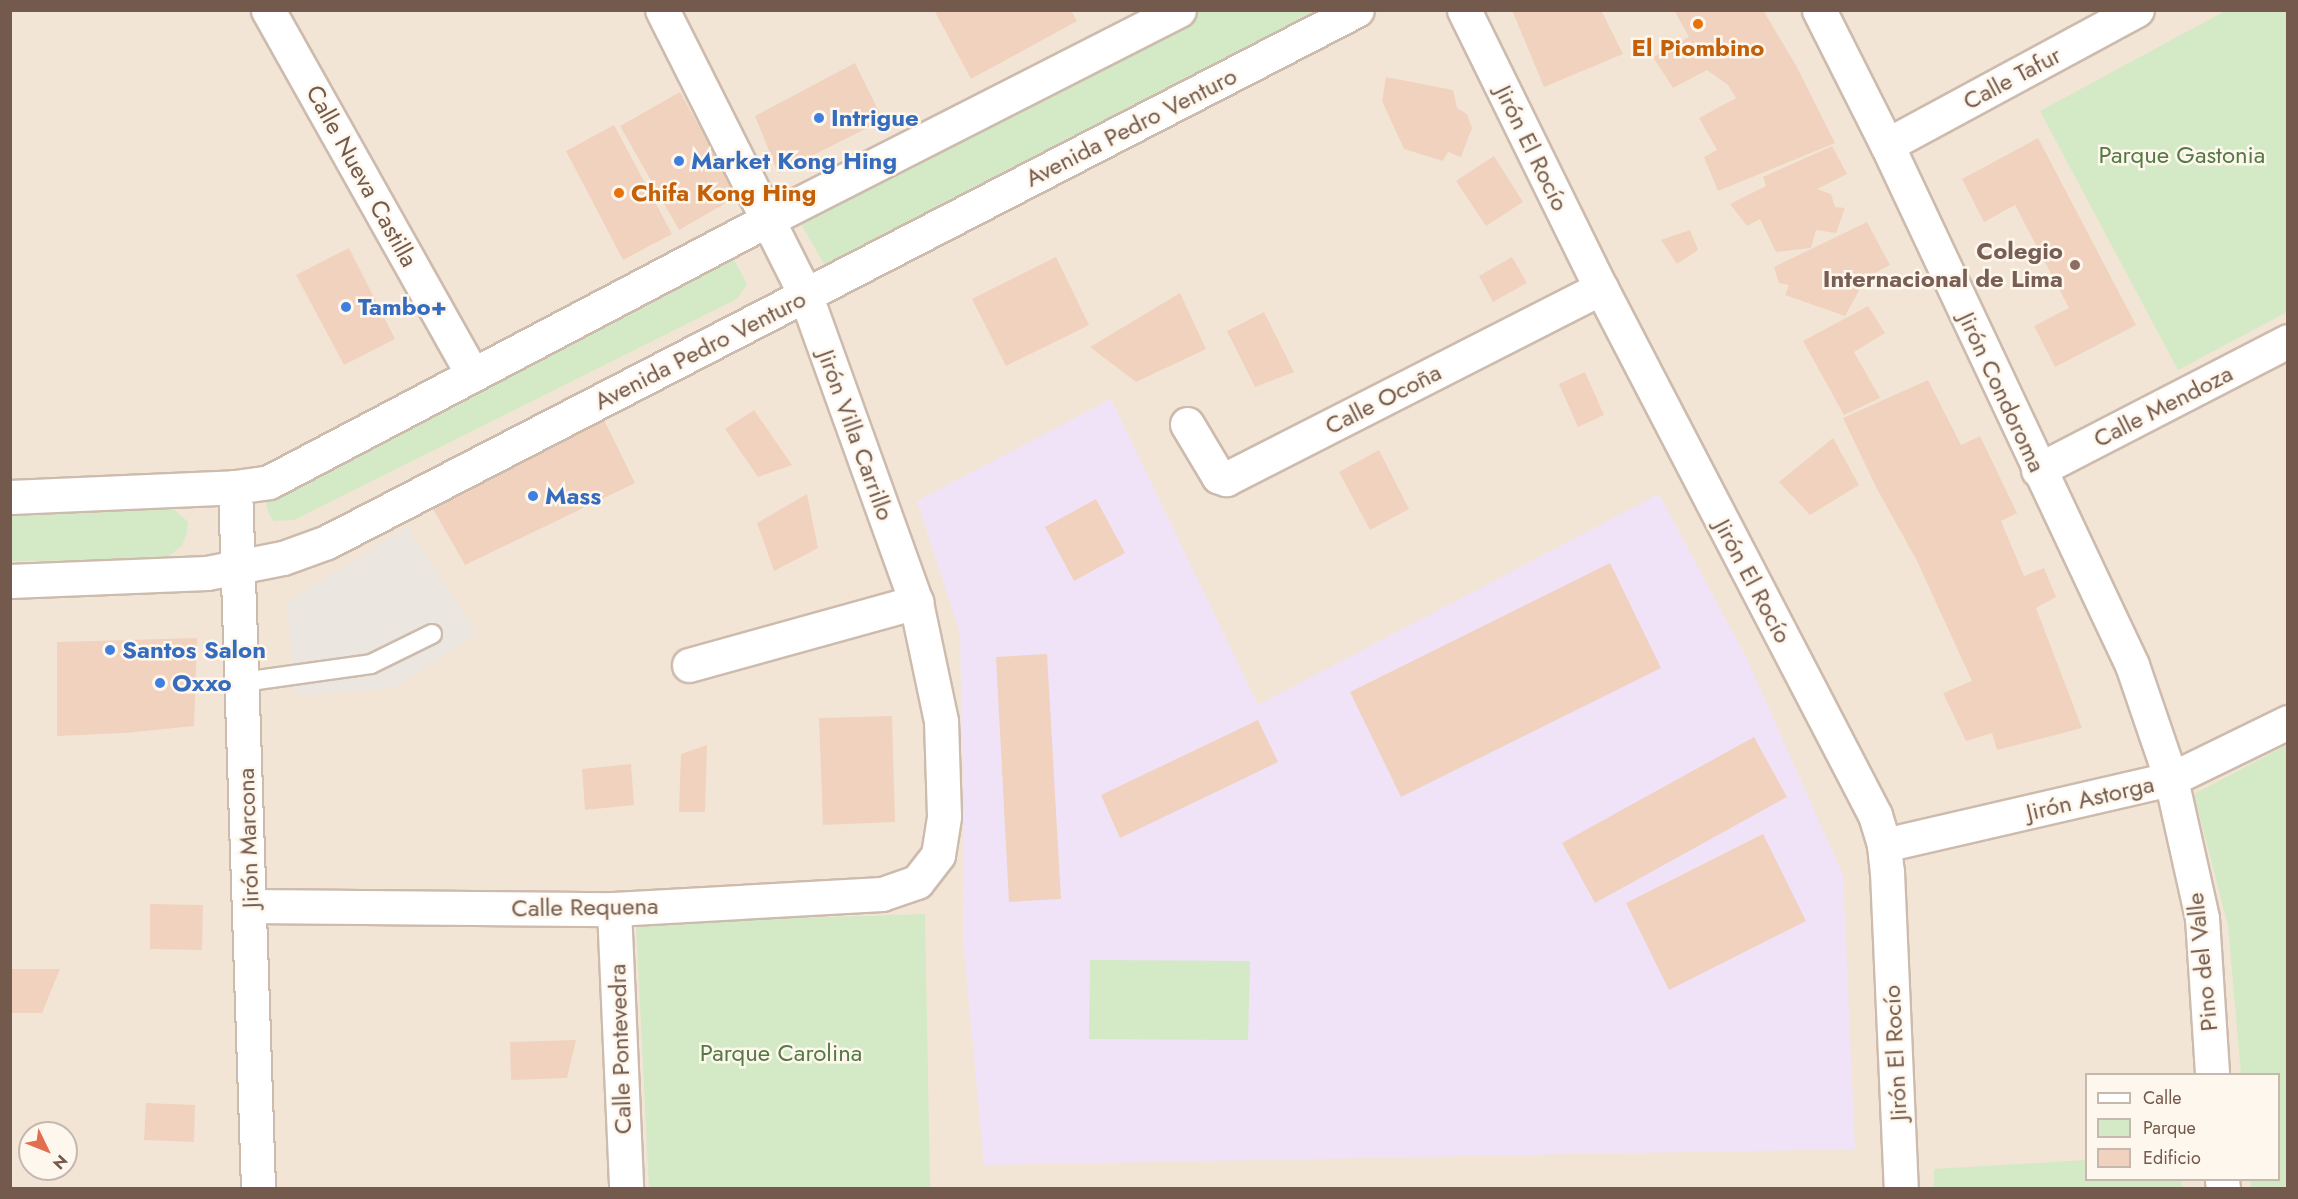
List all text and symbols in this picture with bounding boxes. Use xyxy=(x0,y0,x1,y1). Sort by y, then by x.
marker: El Piombino xyxy=(1691,17,1705,31)
place label: El Piombino xyxy=(1632,34,1764,62)
street label: Calle Tafur xyxy=(1958,40,2066,116)
street label: Avenida Pedro Venturo xyxy=(1021,61,1241,193)
street label: Calle Nueva Castilla xyxy=(300,80,424,272)
street label: Jirón El Rocío xyxy=(1489,81,1575,215)
place label: Intrigue xyxy=(831,104,919,132)
marker: Intrigue xyxy=(812,111,826,125)
park label: Parque Gastonia xyxy=(2099,141,2265,169)
place label: Market Kong Hing xyxy=(691,147,897,175)
marker: Market Kong Hing xyxy=(672,154,686,168)
place label: Chifa Kong Hing xyxy=(631,179,816,207)
marker: Chifa Kong Hing xyxy=(612,186,626,200)
place label: Colegio Internacional de Lima xyxy=(1823,237,2063,293)
marker: Colegio Internacional de Lima xyxy=(2068,258,2082,272)
street label: Avenida Pedro Venturo xyxy=(590,284,810,416)
place label: Tambo+ xyxy=(358,293,447,321)
marker: Tambo+ xyxy=(339,300,353,314)
street label: Jirón Condoroma xyxy=(1952,308,2052,476)
street label: Jirón Villa Carrillo xyxy=(812,346,900,524)
street label: Calle Ocoña xyxy=(1320,358,1446,440)
street label: Calle Mendoza xyxy=(2089,359,2237,453)
place label: Mass xyxy=(545,482,601,510)
marker: Mass xyxy=(526,489,540,503)
street label: Jirón El Rocío xyxy=(1708,514,1798,648)
place label: Santos Salon xyxy=(122,636,266,664)
marker: Santos Salon xyxy=(103,643,117,657)
place label: Oxxo xyxy=(172,669,232,697)
marker: Oxxo xyxy=(153,676,167,690)
street label: Jirón Marcona xyxy=(231,767,265,909)
street label: Jirón Astorga xyxy=(2023,769,2157,827)
street label: Calle Requena xyxy=(511,891,659,923)
street label: Pino del Valle xyxy=(2180,891,2224,1033)
street label: Calle Pontevedra xyxy=(603,963,637,1135)
street label: Jirón El Rocío xyxy=(1877,984,1913,1122)
park label: Parque Carolina xyxy=(700,1039,862,1067)
legend xyxy=(2085,1073,2280,1181)
text: Calle xyxy=(2143,1085,2182,1111)
text: Parque xyxy=(2143,1115,2196,1141)
north arrow xyxy=(18,1121,78,1181)
text: Edificio xyxy=(2143,1145,2201,1171)
text: N xyxy=(47,1150,73,1175)

